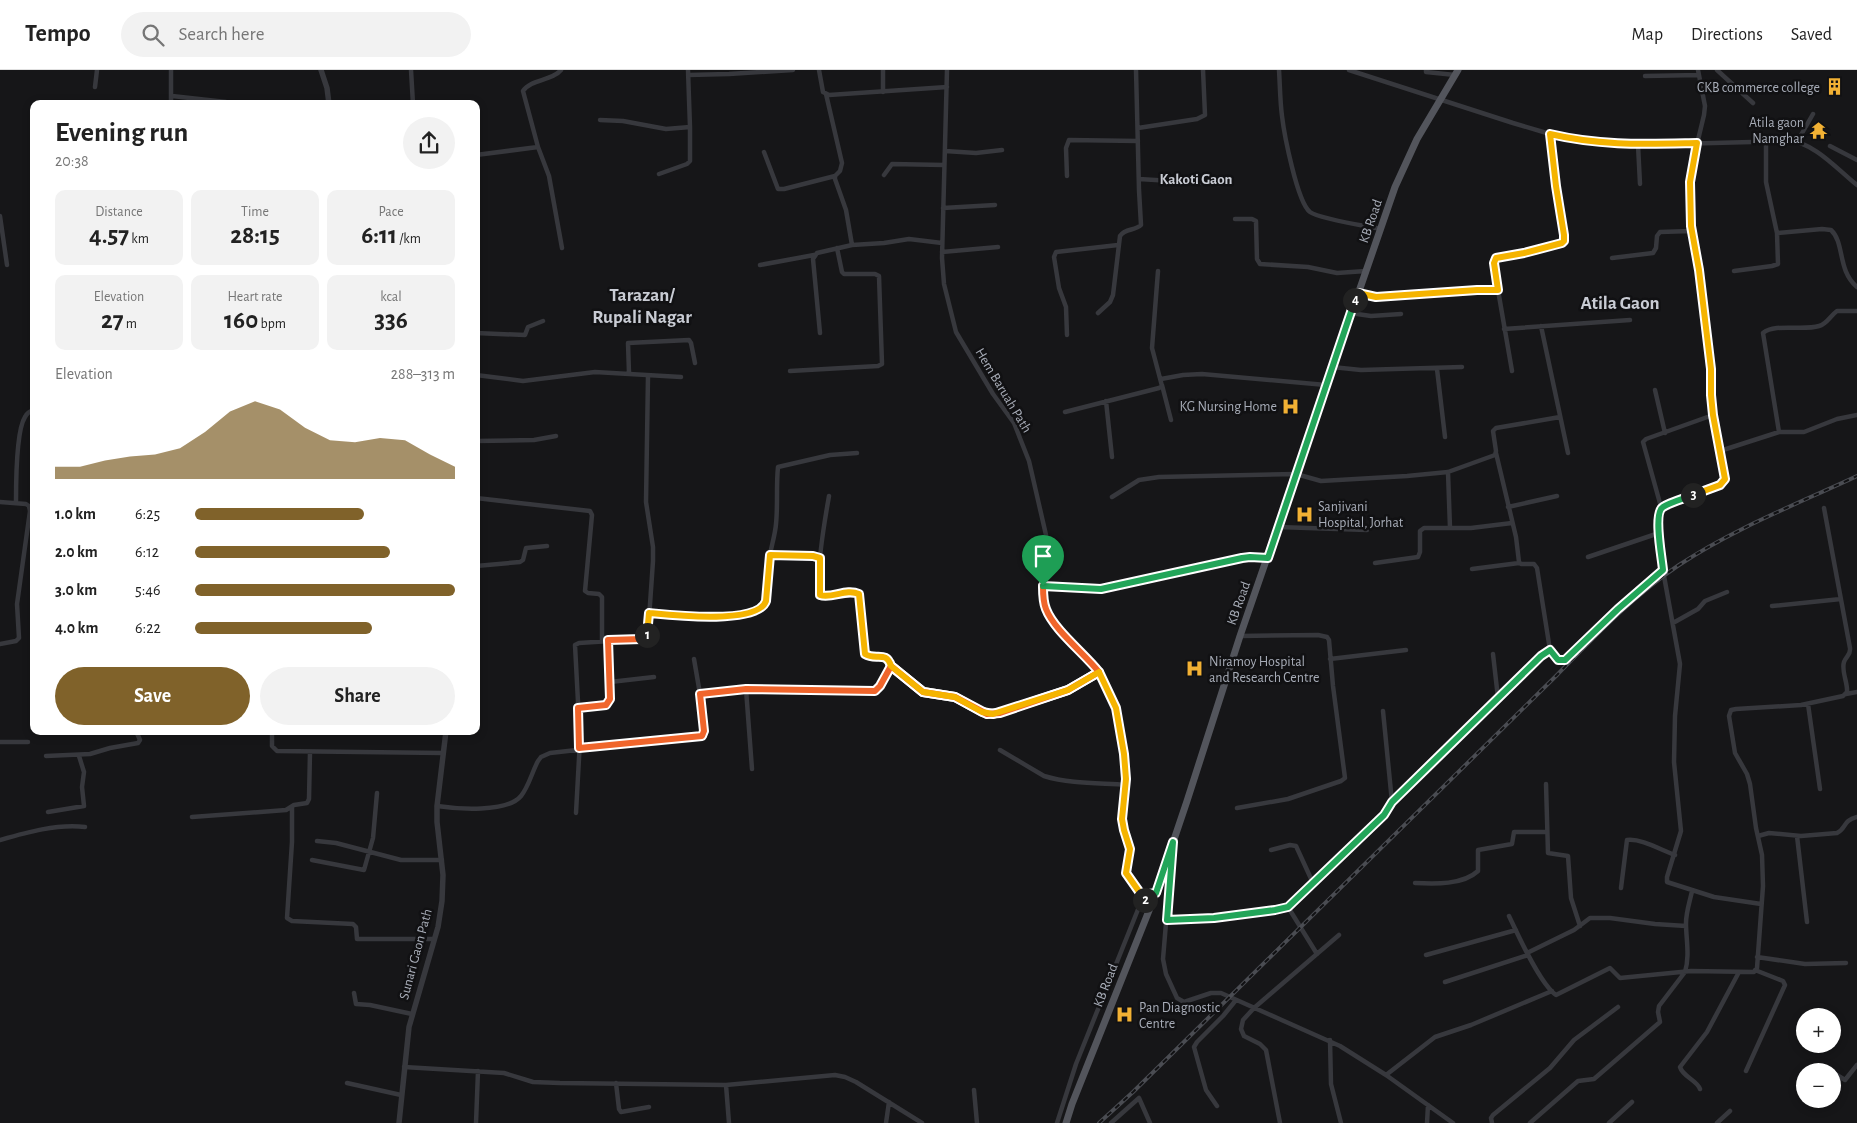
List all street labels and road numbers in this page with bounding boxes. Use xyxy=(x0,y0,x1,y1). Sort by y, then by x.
street label: KB Road xyxy=(1357,198,1385,245)
street label: Hem Baruah Path xyxy=(972,346,1034,435)
street label: KB Road xyxy=(1225,580,1253,627)
street label: Sunari Gaon Path xyxy=(397,907,435,1001)
street label: KB Road xyxy=(1091,962,1121,1009)

